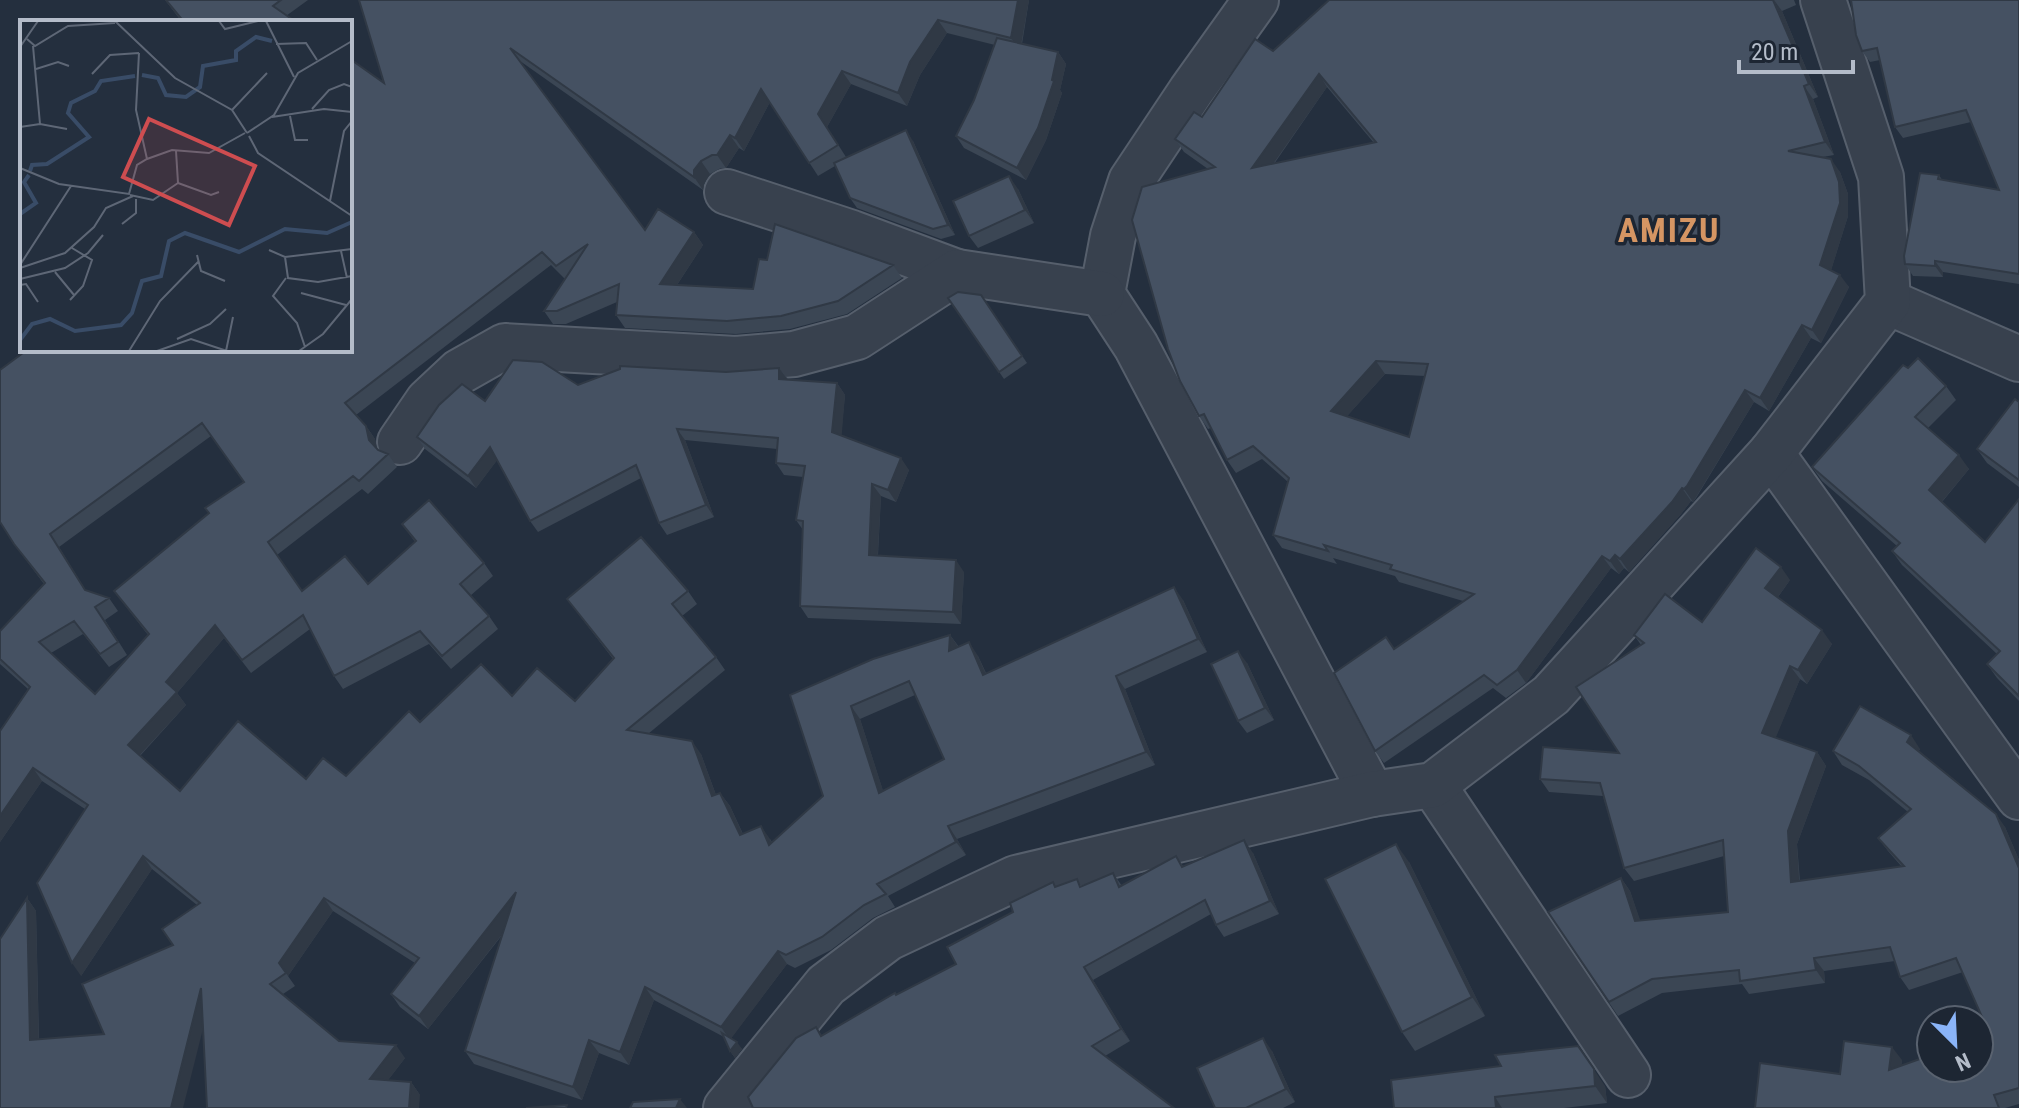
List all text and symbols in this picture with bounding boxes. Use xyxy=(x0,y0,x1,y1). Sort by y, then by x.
inset map xyxy=(20,20,352,352)
scale bar xyxy=(1739,24,1853,74)
text: 20 m xyxy=(1751,38,1798,66)
district label: AMIZU xyxy=(1618,210,1720,250)
north arrow xyxy=(1915,1004,1995,1084)
text: N xyxy=(1952,1048,1974,1076)

